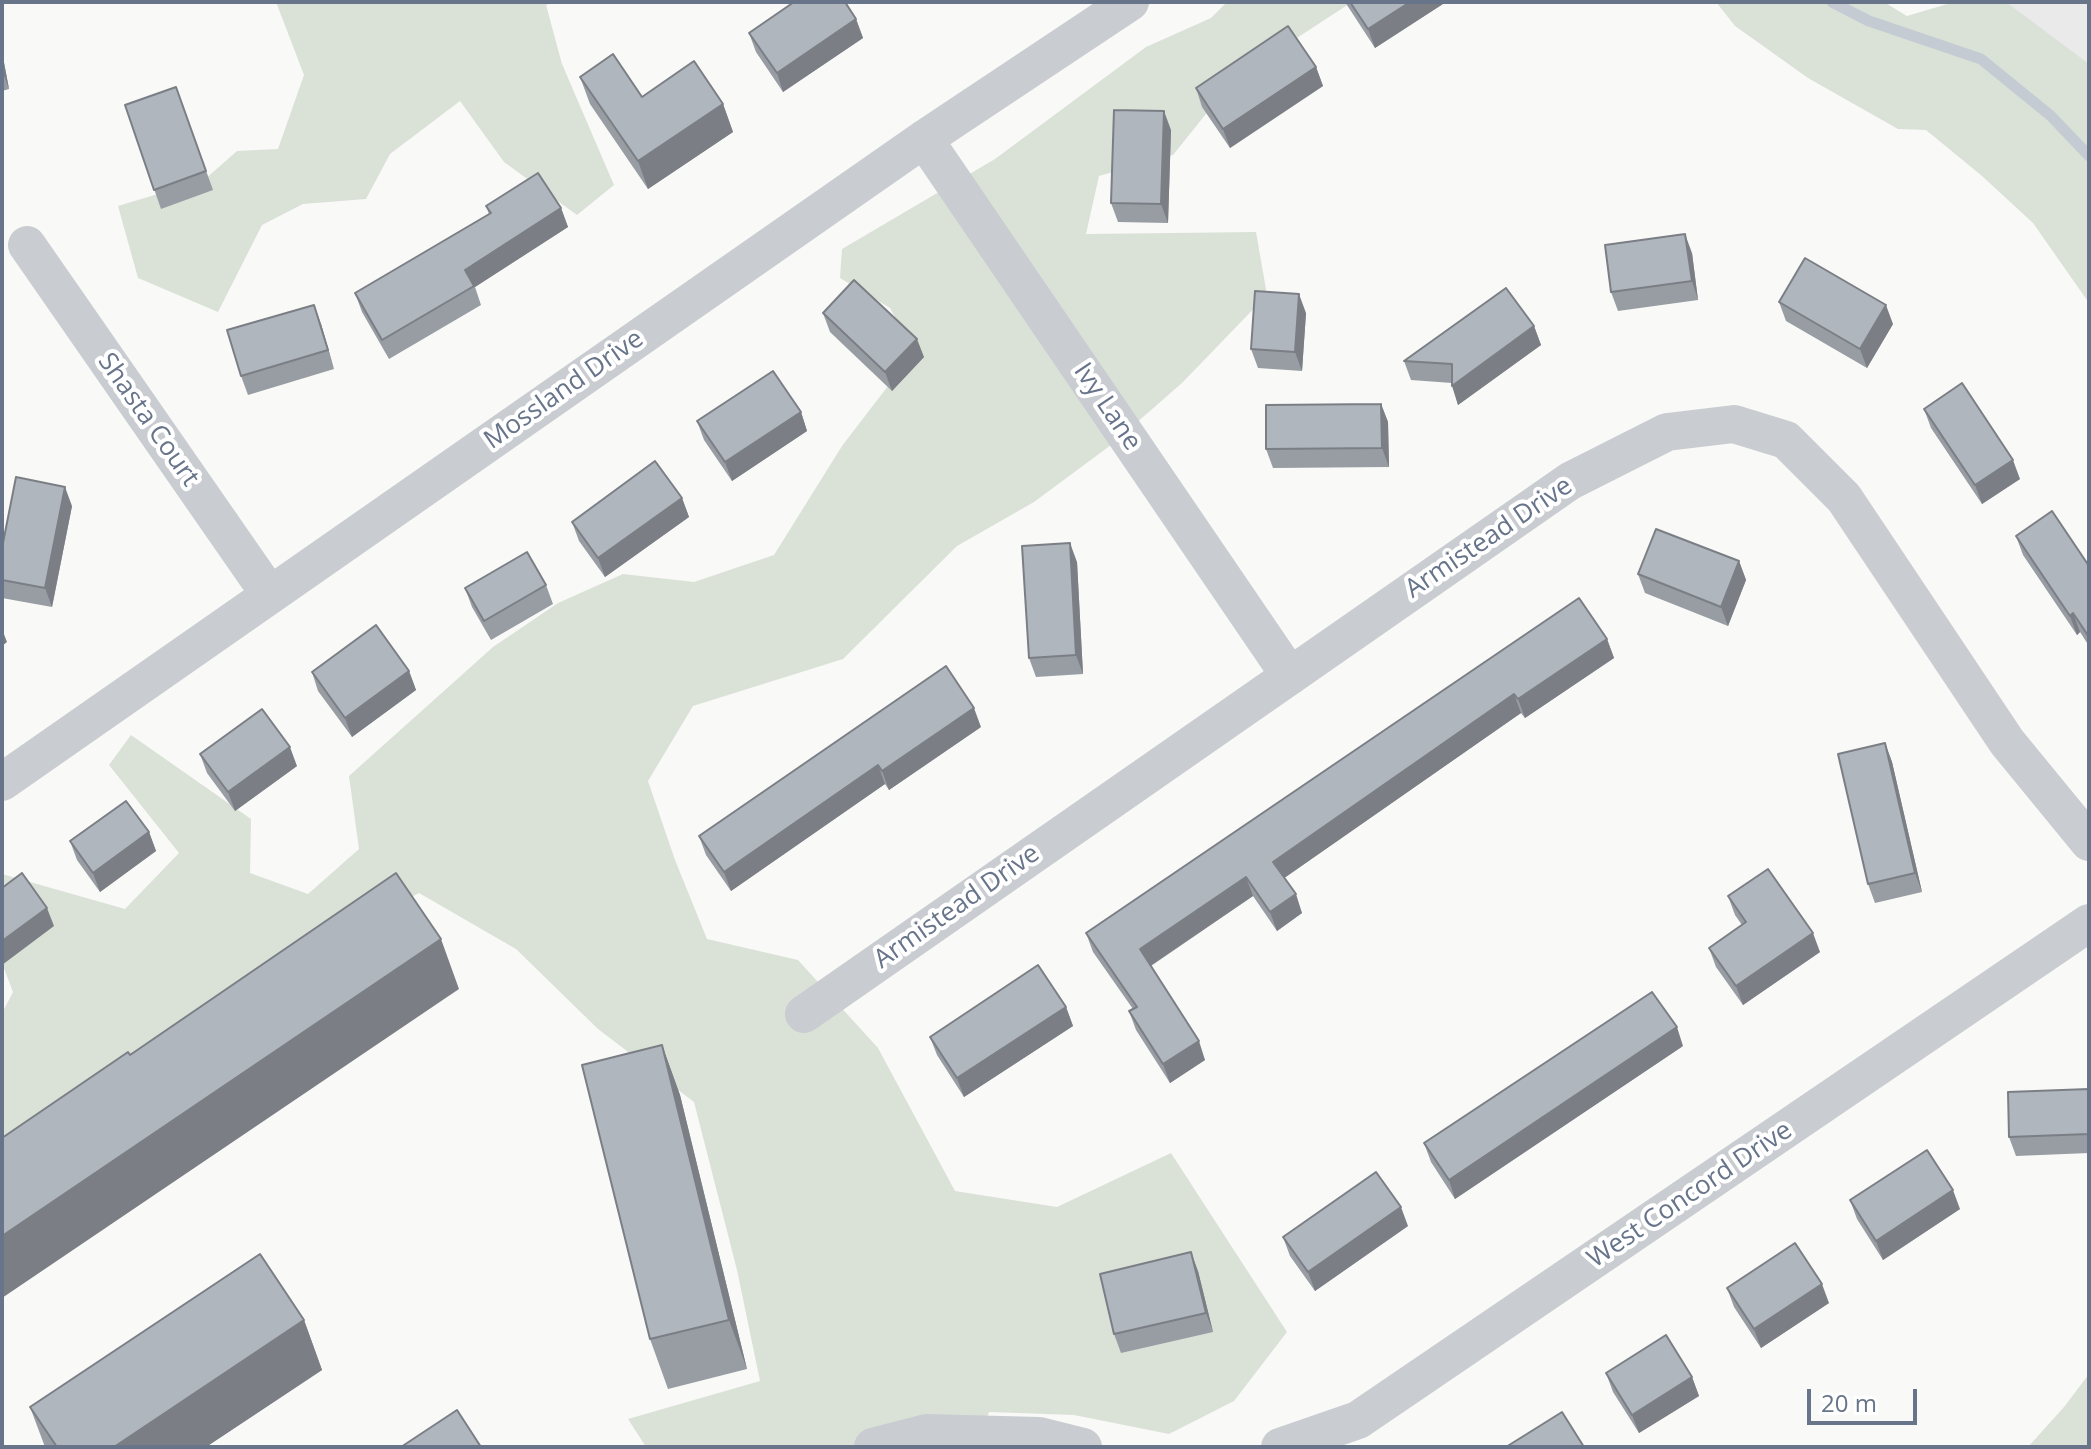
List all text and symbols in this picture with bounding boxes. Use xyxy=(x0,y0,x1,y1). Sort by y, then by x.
street label: Mossland Drive xyxy=(478,324,650,456)
street label: Shasta Court xyxy=(91,347,205,493)
street label: Ivy Lane xyxy=(1067,357,1147,457)
street label: Armistead Drive xyxy=(1400,471,1578,605)
street label: Armistead Drive xyxy=(868,838,1046,976)
street label: West Concord Drive xyxy=(1582,1115,1798,1275)
scale bar xyxy=(1811,1373,1921,1423)
text: 20 m xyxy=(1821,1386,1877,1419)

